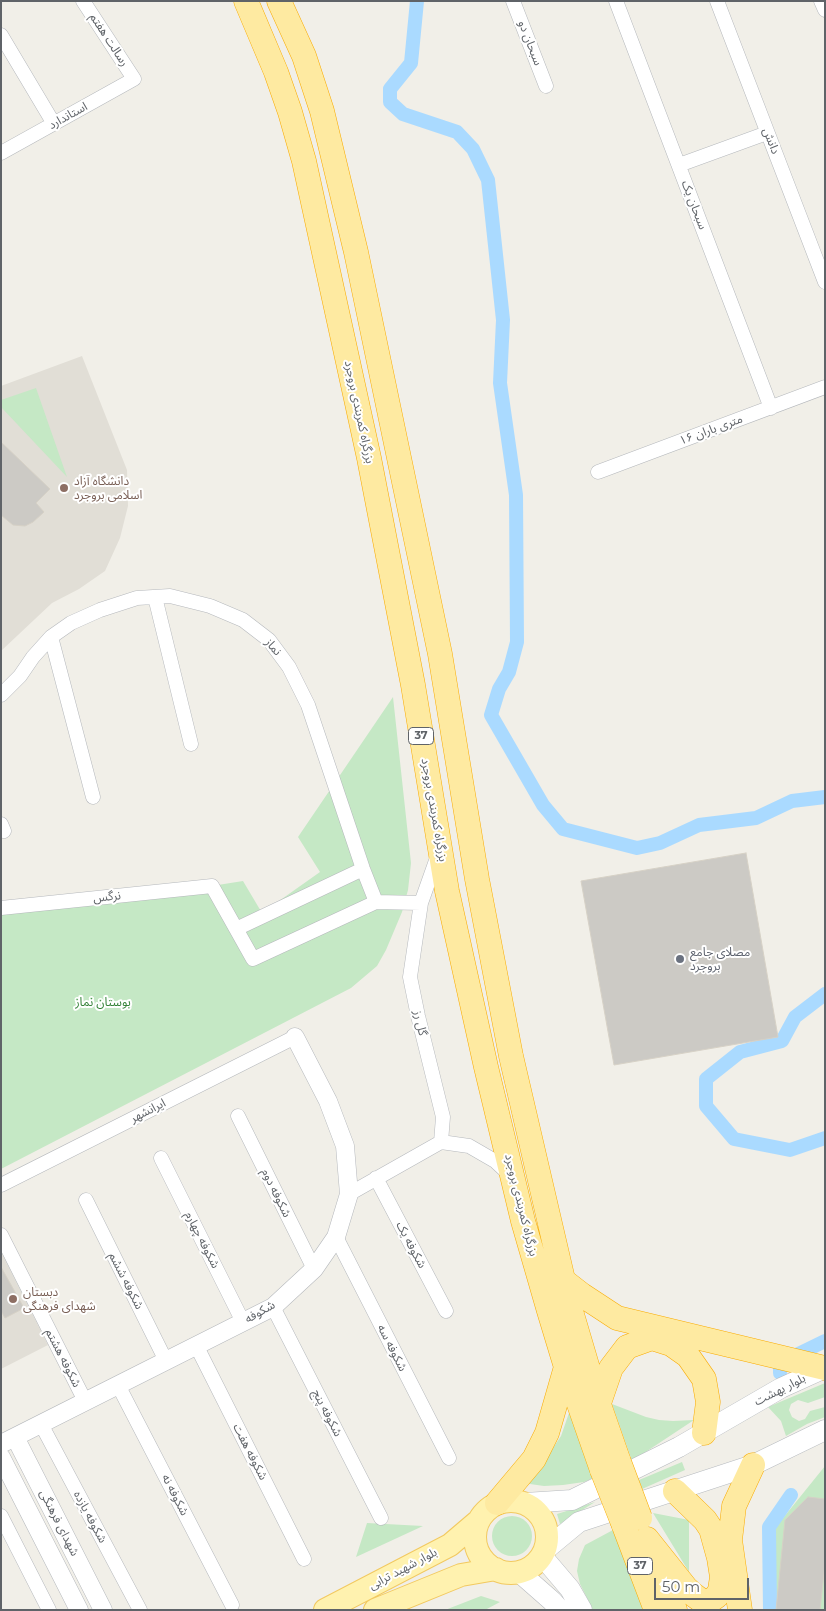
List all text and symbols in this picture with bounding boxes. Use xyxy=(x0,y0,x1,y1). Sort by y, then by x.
street label: رسالت هفتم xyxy=(87,11,131,69)
street label: سبحان دو xyxy=(515,18,545,68)
street label: استاندارد xyxy=(46,99,90,133)
street label: دانش xyxy=(759,126,783,156)
street label: سبحان یک xyxy=(678,178,710,232)
street label: بزرگراه کمربندی بروجرد xyxy=(341,359,377,465)
street label: ۱۶ متری باران xyxy=(677,412,745,448)
place label: دانشگاه آزاد اسلامی بروجرد xyxy=(74,474,142,502)
marker: دانشگاه آزاد اسلامی بروجرد xyxy=(58,482,70,494)
street label: نماز xyxy=(262,635,284,659)
road number: 37 xyxy=(408,728,434,744)
street label: بزرگراه کمربندی بروجرد xyxy=(418,757,450,863)
street label: نرگس xyxy=(92,888,122,906)
place label: مصلای جامع بروجرد xyxy=(690,945,750,973)
marker: مصلای جامع بروجرد xyxy=(674,953,686,965)
park label: بوستان نماز xyxy=(75,995,131,1009)
street label: گل رز xyxy=(410,1009,430,1037)
street label: ایرانشهر xyxy=(128,1096,168,1126)
street label: بزرگراه کمربندی بروجرد xyxy=(501,1152,541,1258)
street label: شکوفه دوم xyxy=(258,1166,294,1220)
street label: شکوفه چهارم xyxy=(182,1209,222,1271)
street label: شکوفه یک xyxy=(393,1219,429,1271)
street label: شکوفه ششم xyxy=(106,1250,146,1312)
place label: دبستان شهدای فرهنگی xyxy=(23,1285,96,1313)
marker: دبستان شهدای فرهنگی xyxy=(7,1293,19,1305)
street label: شکوفه xyxy=(242,1298,278,1326)
street label: شکوفه سه xyxy=(374,1322,410,1374)
street label: شکوفه هشتم xyxy=(42,1326,84,1390)
street label: بلوار بهشت xyxy=(752,1371,808,1409)
street label: شکوفه پنج xyxy=(309,1387,345,1439)
street label: شکوفه هفت xyxy=(230,1421,270,1483)
street label: شکوفه نه xyxy=(158,1472,192,1518)
street label: شهدای فرهنگی xyxy=(36,1487,82,1559)
street label: شکوفه یازده xyxy=(70,1488,110,1546)
street label: بلوار شهید ترابی xyxy=(366,1545,440,1593)
road number: 37 xyxy=(628,1558,652,1574)
scale bar xyxy=(656,1568,751,1600)
text: 50 m xyxy=(662,1577,700,1596)

